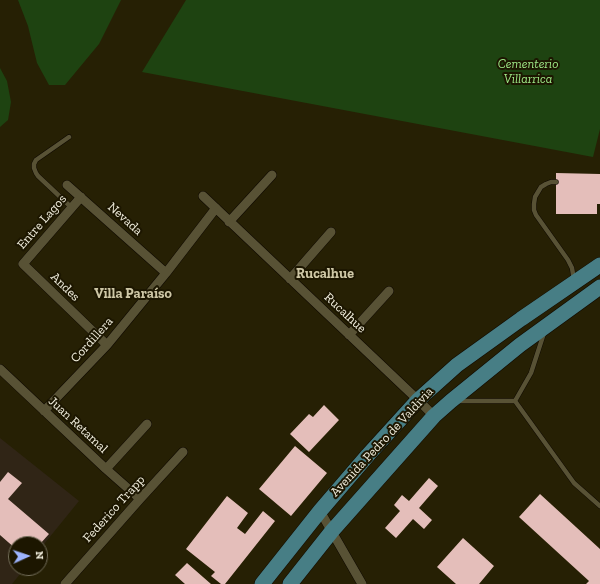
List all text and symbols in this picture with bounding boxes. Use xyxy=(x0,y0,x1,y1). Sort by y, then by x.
park label: Cementerio Villarrica xyxy=(498,56,558,87)
street label: Entre Lagos xyxy=(14,191,70,253)
street label: Nevada xyxy=(104,199,146,239)
district label: Rucalhue xyxy=(296,266,354,282)
street label: Andes xyxy=(47,269,83,305)
district label: Villa Paraíso xyxy=(94,286,172,302)
street label: Rucalhue xyxy=(321,290,369,336)
street label: Cordillera xyxy=(67,314,117,366)
street label: Avenida Pedro de Valdivia xyxy=(327,384,437,500)
street label: Juan Retamal xyxy=(45,393,111,457)
street label: Federico Trapp xyxy=(80,472,148,546)
north arrow xyxy=(8,536,48,576)
text: N xyxy=(33,551,46,560)

